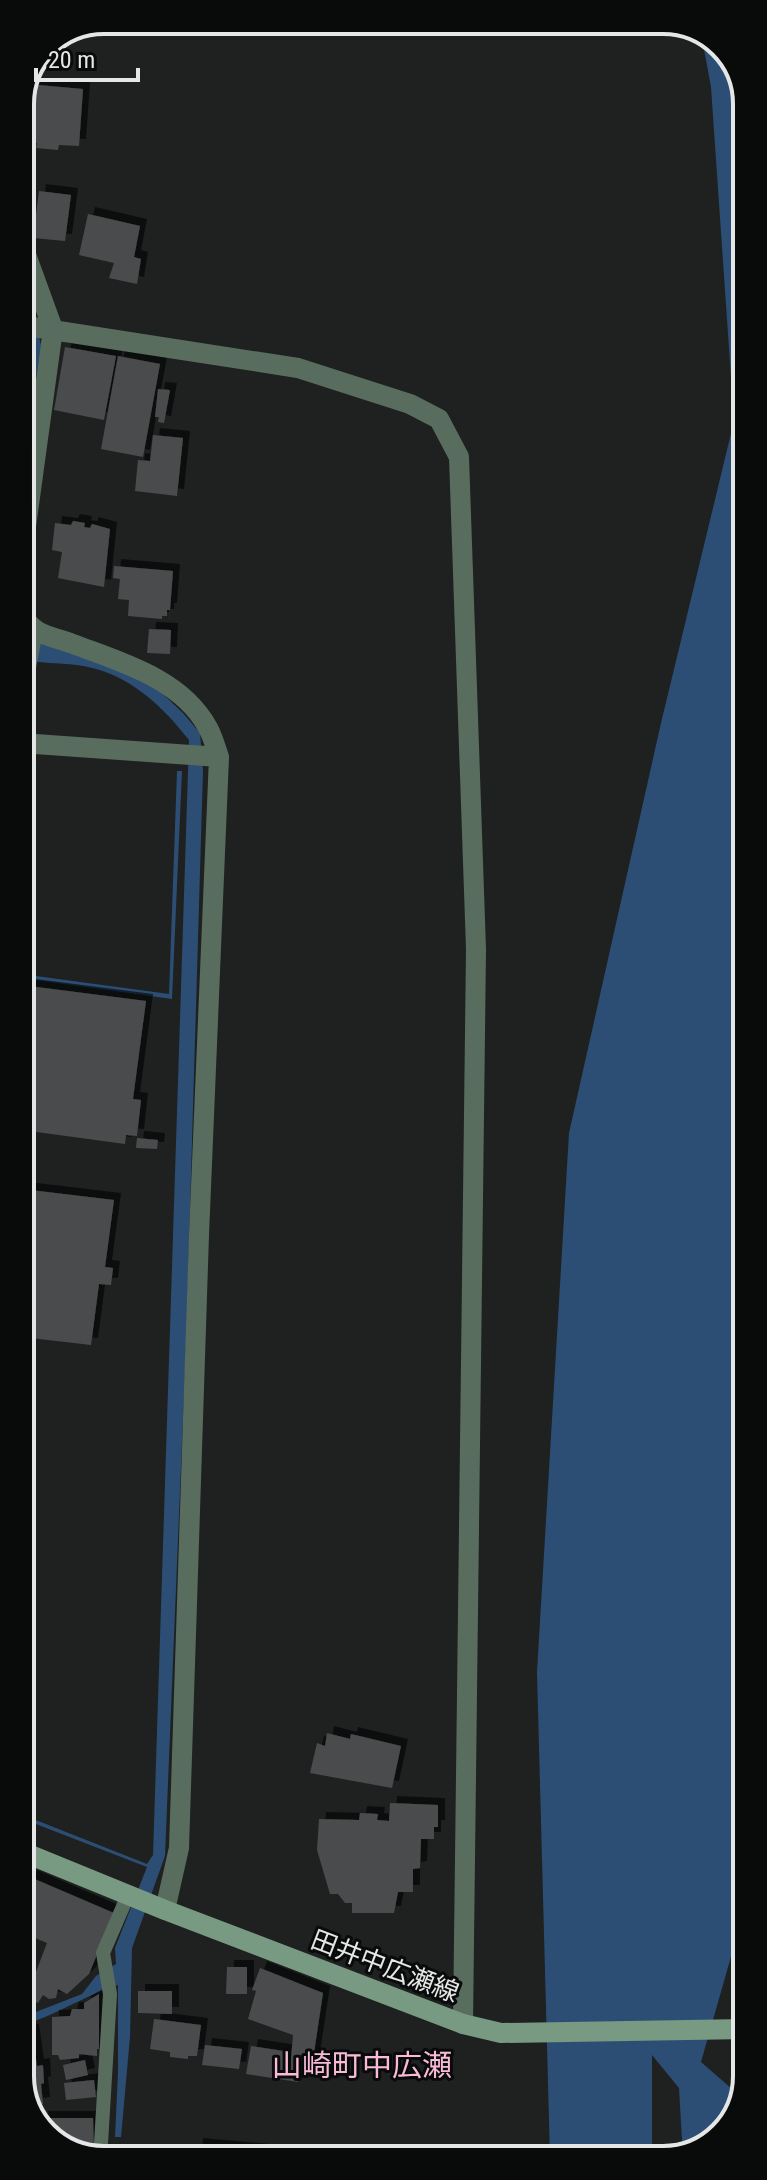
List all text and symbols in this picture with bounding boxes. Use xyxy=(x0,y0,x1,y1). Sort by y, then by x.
scale bar xyxy=(36,32,138,82)
text: 20 m xyxy=(48,46,95,74)
street label: 田井中広瀬線 xyxy=(307,1924,463,2008)
district label: 山崎町中広瀬 xyxy=(272,2048,452,2083)

